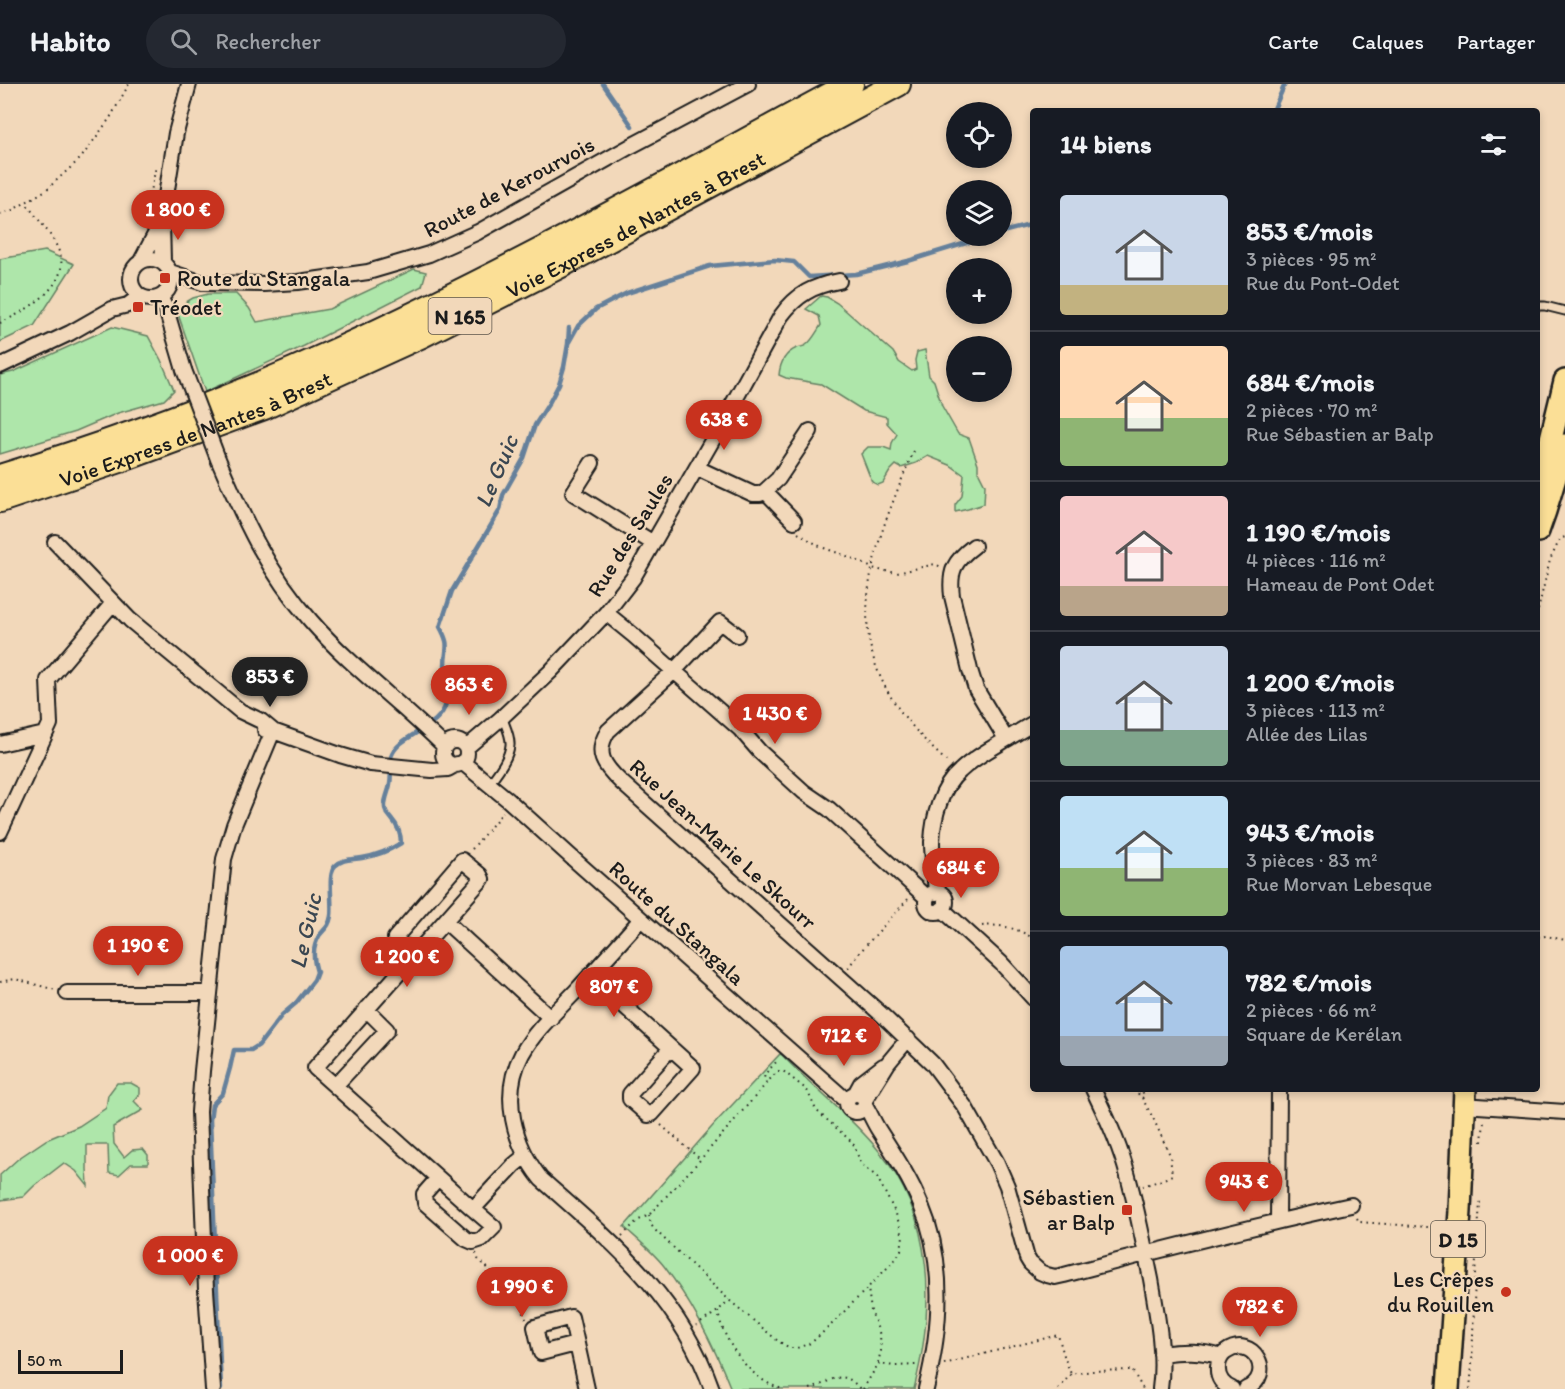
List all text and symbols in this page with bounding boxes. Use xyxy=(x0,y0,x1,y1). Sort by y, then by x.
search box xyxy=(146,14,566,68)
text: Habito xyxy=(30,24,110,58)
icon: search xyxy=(167,25,200,58)
text: Rechercher xyxy=(215,28,321,55)
text: Carte xyxy=(1268,29,1319,54)
text: Calques xyxy=(1352,29,1424,54)
text: Partager xyxy=(1457,29,1535,54)
map controls xyxy=(946,102,1012,402)
button: locate xyxy=(946,102,1012,168)
text: 14 biens xyxy=(1060,128,1152,160)
icon: filters xyxy=(1477,128,1510,161)
street label: Route de Kerourvois xyxy=(419,131,599,243)
street label: Voie Express de Nantes à Brest xyxy=(501,145,770,304)
button: layers xyxy=(946,180,1012,246)
pin: 1 800 € xyxy=(123,190,233,241)
text: 1 800 € xyxy=(145,197,211,221)
text: 853 €/mois xyxy=(1246,215,1373,247)
icon: home xyxy=(1108,219,1180,291)
text: 3 pièces · 95 m² xyxy=(1246,247,1377,271)
button: + xyxy=(946,258,1012,324)
place label: Route du Stangala xyxy=(177,265,351,292)
marker: Route du Stangala xyxy=(158,271,172,285)
text: Rue du Pont-Odet xyxy=(1246,271,1399,295)
place label: Tréodet xyxy=(150,294,222,321)
road number: N 165 xyxy=(428,298,492,334)
marker: Tréodet xyxy=(131,300,145,314)
button: − xyxy=(946,336,1012,402)
street label: Voie Express de Nantes à Brest xyxy=(56,365,336,493)
text: 684 €/mois xyxy=(1246,366,1375,398)
icon: home xyxy=(1108,370,1180,442)
text: 2 pièces · 70 m² xyxy=(1246,398,1377,422)
pin: 638 € xyxy=(682,400,766,451)
text: 638 € xyxy=(700,407,748,431)
text: Rue Sébastien ar Balp xyxy=(1246,422,1434,446)
water label: Le Guic xyxy=(468,430,524,512)
street label: Rue des Saules xyxy=(581,468,679,602)
text: 1 190 €/mois xyxy=(1246,516,1391,548)
icon: home xyxy=(1108,520,1180,592)
text: 4 pièces · 116 m² xyxy=(1246,548,1386,572)
text: Hameau de Pont Odet xyxy=(1246,572,1434,596)
pin: 853 € xyxy=(228,657,312,708)
text: 853 € xyxy=(246,664,294,688)
pin: 863 € xyxy=(427,665,511,716)
text: 1 200 €/mois xyxy=(1246,666,1395,698)
icon: home xyxy=(1108,670,1180,742)
text: 863 € xyxy=(445,672,493,696)
pin: 1 430 € xyxy=(720,694,830,745)
text: 3 pièces · 113 m² xyxy=(1246,698,1385,722)
text: 1 430 € xyxy=(743,701,807,725)
text: Allée des Lilas xyxy=(1246,722,1368,746)
street label: Rue Jean-Marie Le Skourr xyxy=(624,753,822,935)
text: 943 €/mois xyxy=(1246,816,1374,848)
icon: home xyxy=(1108,820,1180,892)
pin: 684 € xyxy=(919,848,1003,899)
text: 3 pièces · 83 m² xyxy=(1246,848,1377,872)
street label: Route du Stangala xyxy=(604,855,751,991)
text: 684 € xyxy=(936,855,986,879)
text: Rue Morvan Lebesque xyxy=(1246,872,1432,896)
water label: Le Guic xyxy=(282,890,328,971)
pin: 1 190 € xyxy=(83,926,193,977)
text: 1 190 € xyxy=(107,933,169,957)
pin: 1 200 € xyxy=(352,937,462,988)
text: 1 200 € xyxy=(375,944,439,968)
text: 782 €/mois xyxy=(1246,966,1372,998)
pin: 807 € xyxy=(572,967,656,1018)
icon: home xyxy=(1108,970,1180,1042)
text: 807 € xyxy=(589,974,639,998)
text: 2 pièces · 66 m² xyxy=(1246,998,1376,1022)
pin: 712 € xyxy=(802,1016,886,1067)
text: Square de Kerélan xyxy=(1246,1022,1402,1046)
text: 712 € xyxy=(821,1023,867,1047)
pin: 943 € xyxy=(1202,1162,1286,1213)
text: 943 € xyxy=(1219,1169,1269,1193)
place label: Sébastien ar Balp xyxy=(1023,1184,1116,1236)
marker: Sébastien ar Balp xyxy=(1120,1203,1134,1217)
road number: D 15 xyxy=(1431,1221,1485,1257)
pin: 1 000 € xyxy=(135,1236,245,1287)
text: 1 000 € xyxy=(157,1243,223,1267)
place label: Les Crêpes du Rouillen xyxy=(1387,1266,1495,1318)
pin: 1 990 € xyxy=(467,1267,577,1318)
text: 1 990 € xyxy=(491,1274,553,1298)
marker: Les Crêpes du Rouillen xyxy=(1499,1285,1513,1299)
pin: 782 € xyxy=(1218,1287,1302,1338)
text: 782 € xyxy=(1236,1294,1284,1318)
scale bar xyxy=(18,1347,123,1374)
text: 50 m xyxy=(27,1351,62,1370)

